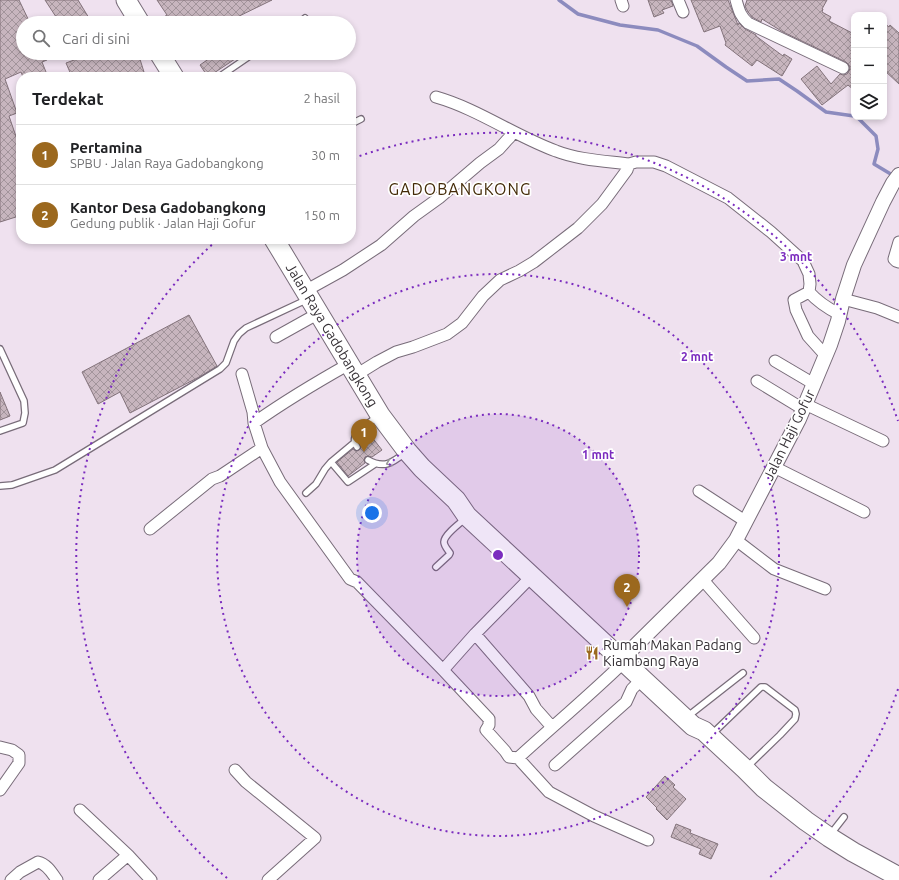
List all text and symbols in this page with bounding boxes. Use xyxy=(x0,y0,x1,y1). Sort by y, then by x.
map controls xyxy=(851,12,887,120)
button: + xyxy=(851,12,887,48)
search box xyxy=(16,16,356,60)
icon: search xyxy=(30,27,52,49)
text: Cari di sini xyxy=(62,30,130,47)
button: − xyxy=(851,48,887,84)
button: layers xyxy=(851,84,887,120)
text: Terdekat xyxy=(32,89,104,108)
text: 2 hasil xyxy=(303,91,340,105)
text: Pertamina xyxy=(70,139,142,156)
text: 1 xyxy=(41,148,49,162)
text: 30 m xyxy=(311,148,340,162)
text: SPBU · Jalan Raya Gadobangkong xyxy=(70,156,264,170)
district label: GADOBANGKONG xyxy=(388,180,532,198)
text: Kantor Desa Gadobangkong xyxy=(70,199,266,216)
text: 2 xyxy=(41,208,49,222)
text: 150 m xyxy=(304,208,340,222)
text: Gedung publik · Jalan Haji Gofur xyxy=(70,216,256,230)
text: 3 mnt xyxy=(780,250,812,263)
street label: Jalan Raya Gadobangkong xyxy=(283,260,381,410)
text: 2 mnt xyxy=(681,350,713,363)
street label: Jalan Haji Gofur xyxy=(760,386,818,483)
pin: 1 xyxy=(351,419,377,452)
text: 1 mnt xyxy=(582,448,614,461)
one-way arrow xyxy=(385,458,392,466)
your location xyxy=(362,503,382,523)
centre of rings xyxy=(491,548,505,562)
pin: 2 xyxy=(614,574,640,607)
place label: Rumah Makan Padang Kiambang Raya xyxy=(603,637,742,669)
restaurant icon: Rumah Makan Padang Kiambang Raya xyxy=(584,645,600,661)

